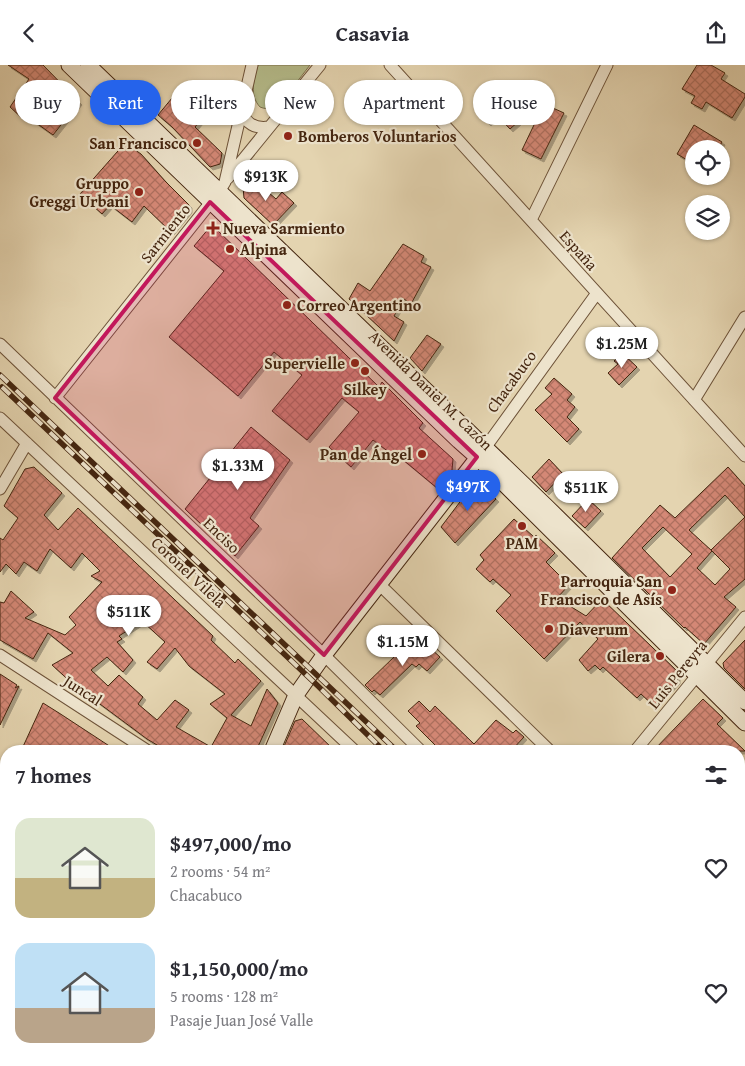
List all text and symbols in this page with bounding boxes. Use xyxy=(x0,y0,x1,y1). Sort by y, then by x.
text: Casavia xyxy=(336,17,409,49)
icon: back xyxy=(15,19,43,47)
icon: share xyxy=(702,19,730,47)
chip: Buy xyxy=(15,80,80,125)
chip: Rent xyxy=(90,80,161,125)
chip: Filters xyxy=(171,80,255,125)
chip: New xyxy=(265,80,334,125)
chip: Apartment xyxy=(344,80,463,125)
chip: House xyxy=(473,80,555,125)
place label: Bomberos Voluntarios xyxy=(298,124,457,148)
marker: Bomberos Voluntarios xyxy=(282,130,294,142)
place label: San Francisco xyxy=(89,131,187,155)
marker: San Francisco xyxy=(191,137,203,149)
map controls xyxy=(685,140,730,240)
button: locate xyxy=(685,140,730,185)
pin: $913K xyxy=(231,159,301,202)
text: $913K xyxy=(244,164,288,188)
place label: Gruppo Greggi Urbani xyxy=(29,171,129,213)
marker: Gruppo Greggi Urbani xyxy=(133,186,145,198)
button: layers xyxy=(685,195,730,240)
street label: Sarmiento xyxy=(134,198,196,268)
place label: Nueva Sarmiento xyxy=(223,216,345,240)
marker: Nueva Sarmiento xyxy=(207,222,219,234)
street label: España xyxy=(554,224,604,276)
place label: Alpina xyxy=(240,237,288,261)
marker: Alpina xyxy=(224,243,236,255)
place label: Correo Argentino xyxy=(297,293,422,317)
marker: Correo Argentino xyxy=(281,299,293,311)
street label: Avenida Daniel M. Cazón xyxy=(364,324,498,456)
pin: $1.25M xyxy=(581,327,663,369)
text: $1.25M xyxy=(596,331,648,355)
street label: Chacabuco xyxy=(480,345,542,417)
place label: Supervielle xyxy=(264,351,345,375)
marker: Supervielle xyxy=(349,357,361,369)
marker: Silkey xyxy=(359,365,371,377)
place label: Silkey xyxy=(343,377,387,401)
place label: Pan de Ángel xyxy=(320,442,412,466)
marker: Pan de Ángel xyxy=(416,448,428,460)
pin: $1.33M xyxy=(197,449,279,491)
text: $1.33M xyxy=(212,453,264,477)
pin: $497K xyxy=(433,469,503,512)
pin: $511K xyxy=(551,471,621,513)
text: $497K xyxy=(446,474,490,498)
text: $511K xyxy=(564,475,608,499)
street label: Enciso xyxy=(198,511,246,559)
marker: PAM xyxy=(516,520,528,532)
street label: Coronel Vilela xyxy=(146,531,232,613)
place label: PAM xyxy=(506,531,538,555)
place label: Parroquia San Francisco de Asís xyxy=(541,569,663,611)
marker: Parroquia San Francisco de Asís xyxy=(666,584,678,596)
pin: $511K xyxy=(94,595,164,637)
text: $511K xyxy=(107,599,151,623)
place label: Diaverum xyxy=(559,617,629,641)
marker: Diaverum xyxy=(543,623,555,635)
pin: $1.15M xyxy=(362,625,444,667)
text: $1.15M xyxy=(377,629,429,653)
street label: Luis Pereyra xyxy=(642,634,713,714)
place label: Gilera xyxy=(607,644,651,668)
marker: Gilera xyxy=(654,650,666,662)
street label: Juncal xyxy=(57,667,108,712)
text: 7 homes xyxy=(15,760,91,791)
icon: filters xyxy=(702,761,730,789)
text: $497,000/mo xyxy=(170,828,291,859)
icon: home xyxy=(55,838,115,898)
icon: heart xyxy=(702,854,730,882)
text: 2 rooms · 54 m² xyxy=(170,859,270,883)
text: Chacabuco xyxy=(170,883,242,907)
text: $1,150,000/mo xyxy=(170,953,308,984)
icon: home xyxy=(55,963,115,1023)
icon: heart xyxy=(702,979,730,1007)
text: 5 rooms · 128 m² xyxy=(170,984,278,1008)
text: Pasaje Juan José Valle xyxy=(170,1008,313,1032)

